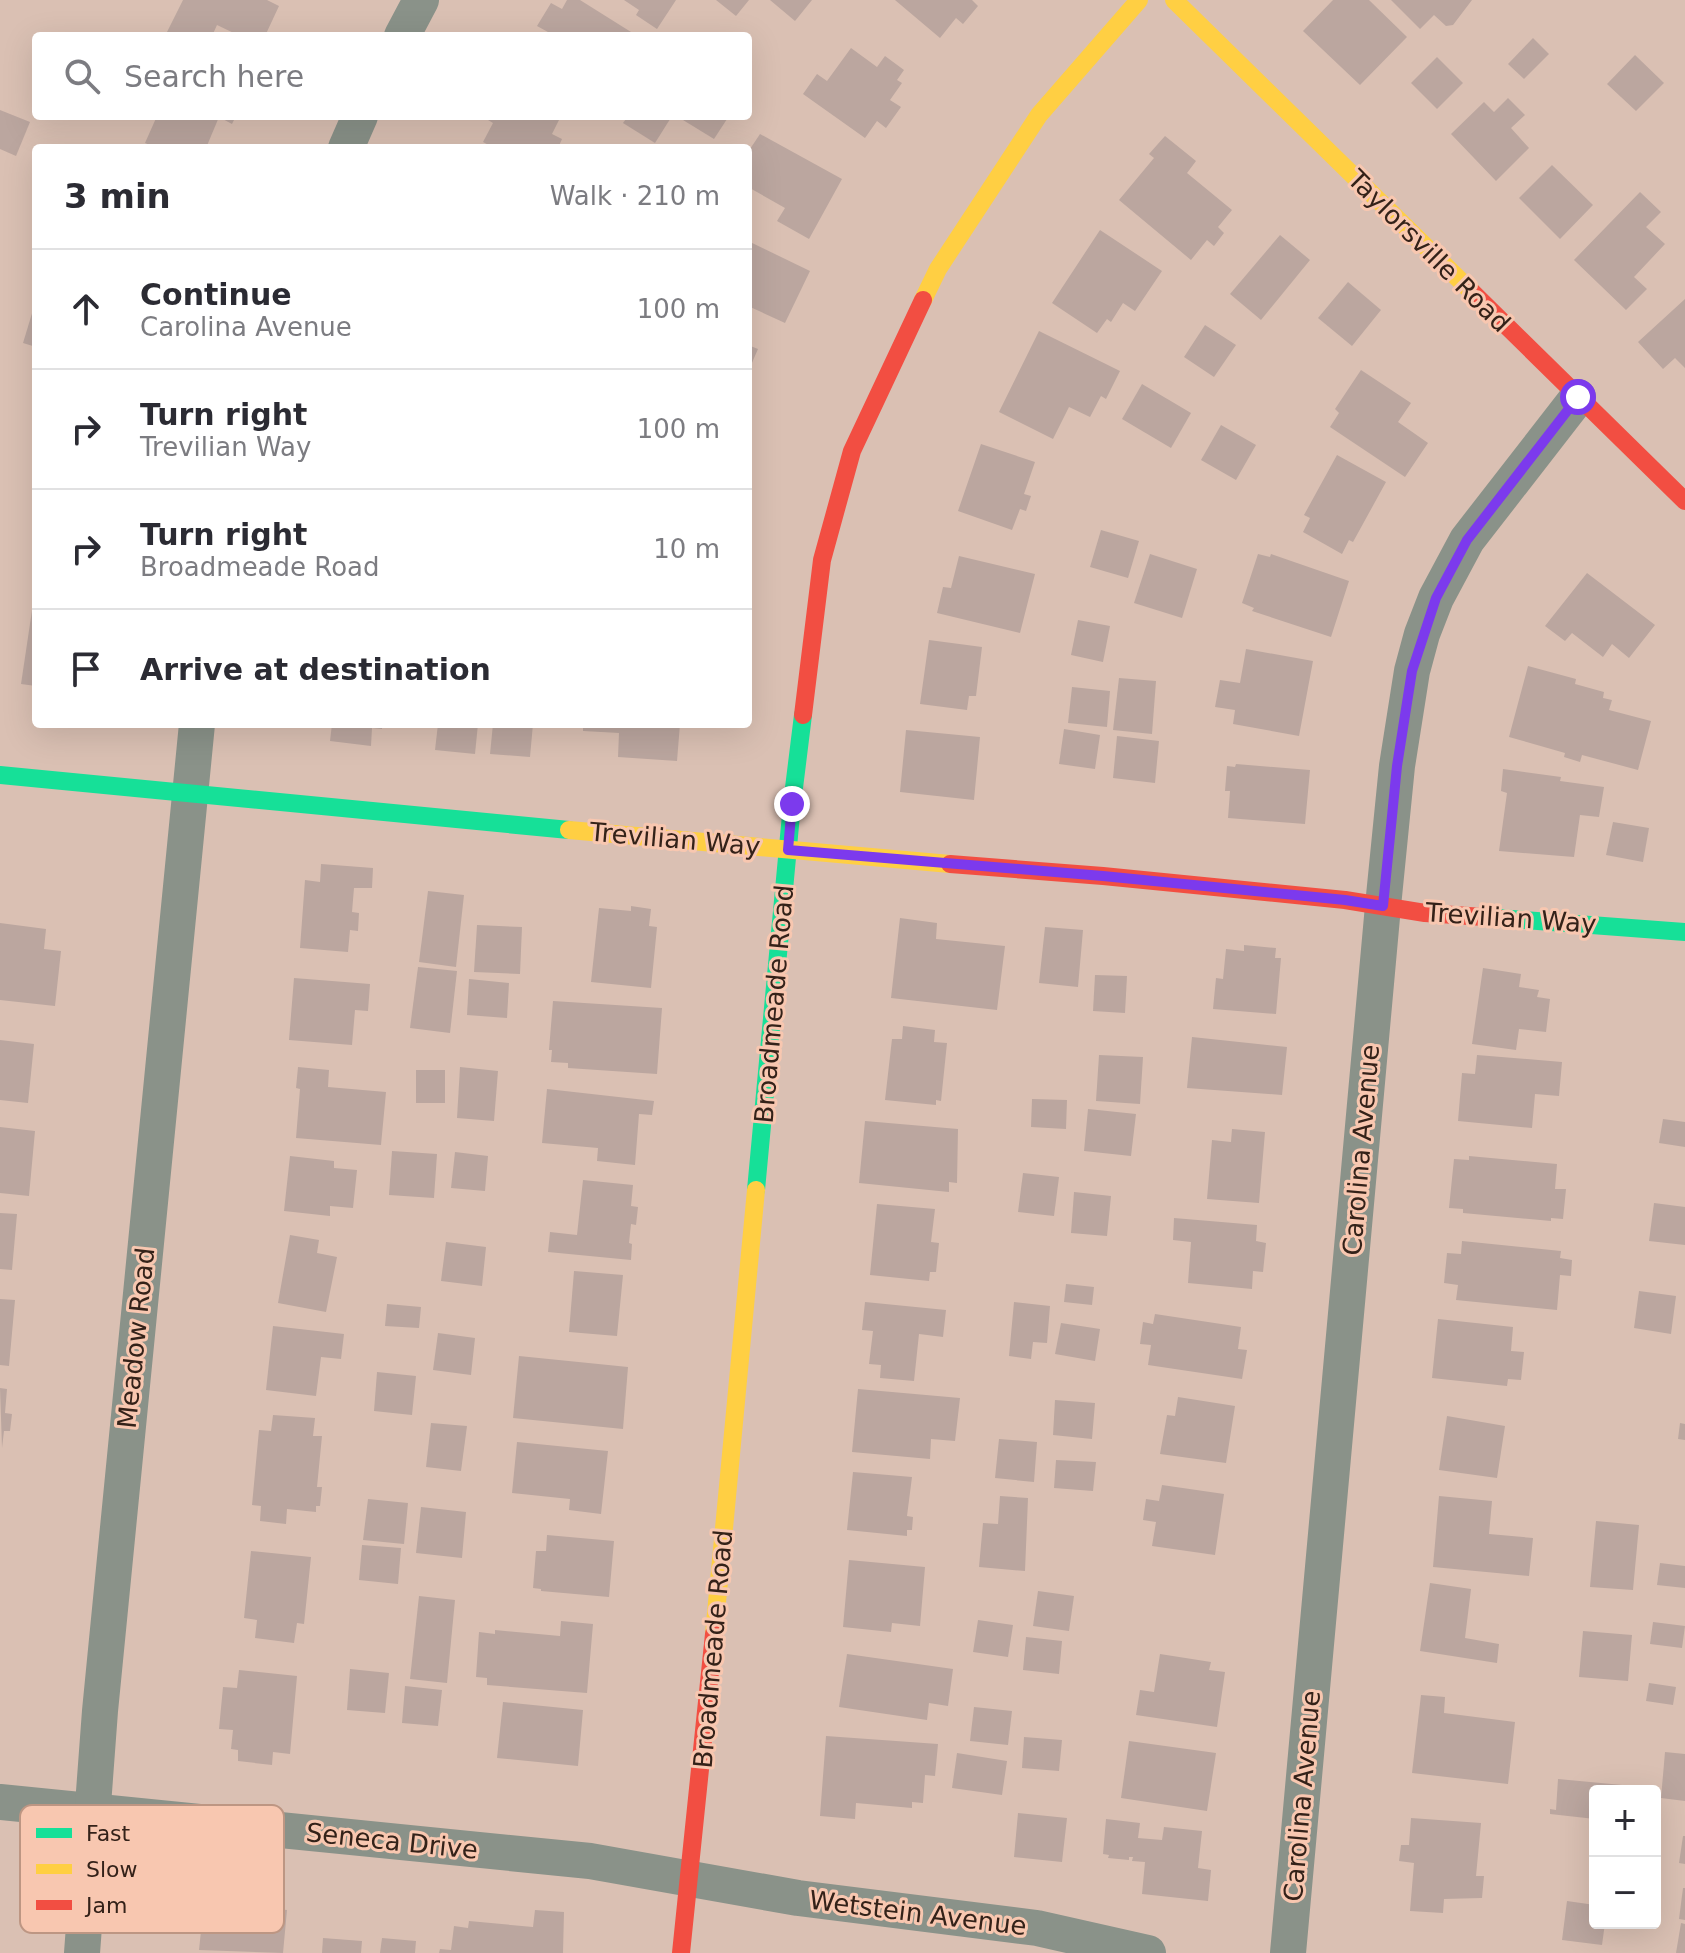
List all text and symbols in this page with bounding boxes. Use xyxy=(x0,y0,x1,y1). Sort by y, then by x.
search box xyxy=(32,32,752,120)
icon: search xyxy=(60,54,104,98)
text: Search here xyxy=(124,59,304,94)
street label: Taylorsville Road xyxy=(1341,163,1516,338)
text: 3 min xyxy=(64,176,171,216)
text: Walk · 210 m xyxy=(550,181,720,211)
text: Continue xyxy=(140,277,292,312)
icon: ahead xyxy=(64,287,108,331)
text: 100 m xyxy=(637,294,720,324)
text: Carolina Avenue xyxy=(140,312,352,342)
route start xyxy=(1560,379,1596,415)
text: Turn right xyxy=(140,397,307,432)
icon: right xyxy=(64,407,108,451)
text: 100 m xyxy=(637,414,720,444)
text: Trevilian Way xyxy=(140,432,311,462)
text: Turn right xyxy=(140,517,307,552)
icon: right xyxy=(64,527,108,571)
text: 10 m xyxy=(653,534,720,564)
text: Broadmeade Road xyxy=(140,552,380,582)
icon: arrive xyxy=(64,647,108,691)
text: Arrive at destination xyxy=(140,652,491,687)
route end xyxy=(774,786,810,822)
street label: Trevilian Way xyxy=(587,817,762,861)
street label: Broadmeade Road xyxy=(749,883,799,1125)
street label: Trevilian Way xyxy=(1424,897,1597,939)
street label: Carolina Avenue xyxy=(1337,1043,1385,1257)
street label: Meadow Road xyxy=(112,1246,160,1430)
street label: Broadmeade Road xyxy=(688,1528,738,1770)
street label: Carolina Avenue xyxy=(1278,1689,1326,1903)
map controls xyxy=(1589,1785,1661,1929)
button: + xyxy=(1589,1785,1661,1857)
legend xyxy=(20,1805,284,1933)
street label: Seneca Drive xyxy=(305,1817,479,1865)
text: Fast xyxy=(86,1821,131,1846)
text: Slow xyxy=(86,1857,138,1882)
button: − xyxy=(1589,1857,1661,1929)
street label: Wetstein Avenue xyxy=(808,1885,1028,1941)
text: Jam xyxy=(84,1893,127,1918)

